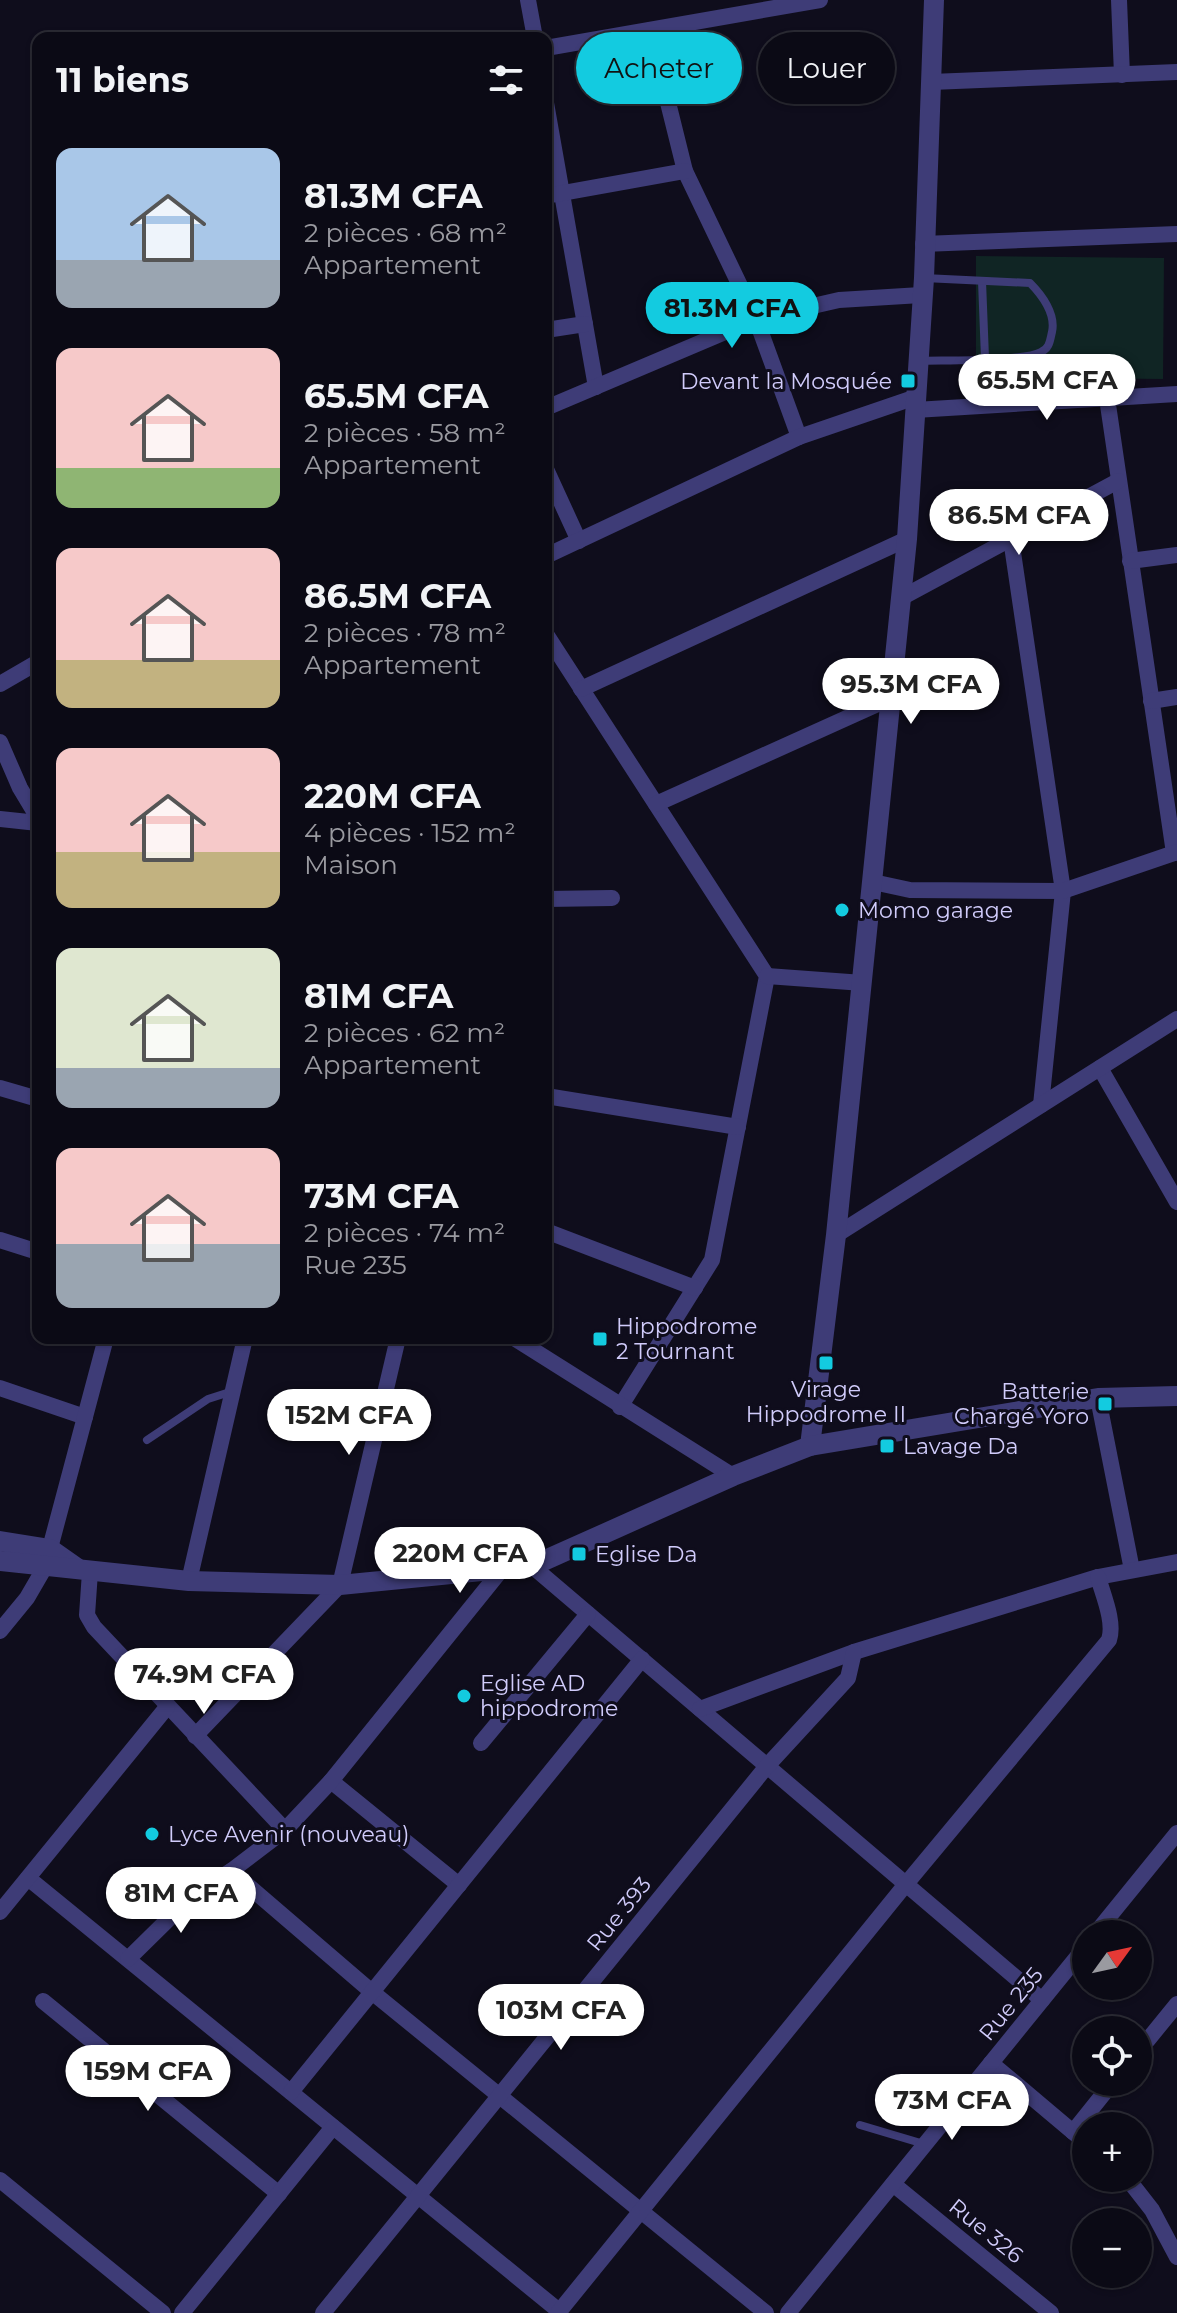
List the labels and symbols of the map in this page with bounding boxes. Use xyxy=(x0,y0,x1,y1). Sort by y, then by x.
pin: 81.3M CFA xyxy=(640,282,824,350)
pin: 65.5M CFA xyxy=(955,354,1139,422)
place label: Devant la Mosquée xyxy=(680,368,892,395)
marker: Devant la Mosquée xyxy=(899,372,917,390)
pin: 86.5M CFA xyxy=(927,489,1111,557)
pin: 95.3M CFA xyxy=(819,658,1003,726)
place label: Momo garage xyxy=(858,897,1013,924)
marker: Momo garage xyxy=(833,901,851,919)
place label: Hippodrome 2 Tournant xyxy=(616,1313,757,1365)
marker: Hippodrome 2 Tournant xyxy=(591,1330,609,1348)
marker: Virage Hippodrome II xyxy=(817,1354,835,1372)
place label: Virage Hippodrome II xyxy=(746,1376,906,1428)
place label: Batterie Chargé Yoro xyxy=(954,1378,1089,1430)
pin: 152M CFA xyxy=(266,1389,432,1457)
marker: Batterie Chargé Yoro xyxy=(1096,1395,1114,1413)
place label: Lavage Da xyxy=(903,1433,1018,1460)
marker: Lavage Da xyxy=(878,1437,896,1455)
pin: 220M CFA xyxy=(377,1527,543,1595)
place label: Eglise Da xyxy=(595,1541,697,1568)
marker: Eglise Da xyxy=(570,1545,588,1563)
pin: 74.9M CFA xyxy=(112,1648,296,1716)
place label: Eglise AD hippodrome xyxy=(480,1670,618,1722)
marker: Eglise AD hippodrome xyxy=(455,1687,473,1705)
place label: Lyce Avenir (nouveau) xyxy=(168,1821,410,1848)
marker: Lyce Avenir (nouveau) xyxy=(143,1825,161,1843)
pin: 81M CFA xyxy=(107,1867,255,1935)
street label: Rue 393 xyxy=(581,1871,657,1957)
north arrow xyxy=(1072,1920,1152,2000)
street label: Rue 235 xyxy=(973,1962,1049,2046)
pin: 103M CFA xyxy=(478,1984,644,2052)
pin: 159M CFA xyxy=(65,2045,231,2113)
pin: 73M CFA xyxy=(878,2074,1026,2142)
street label: Rue 326 xyxy=(943,2193,1029,2269)

